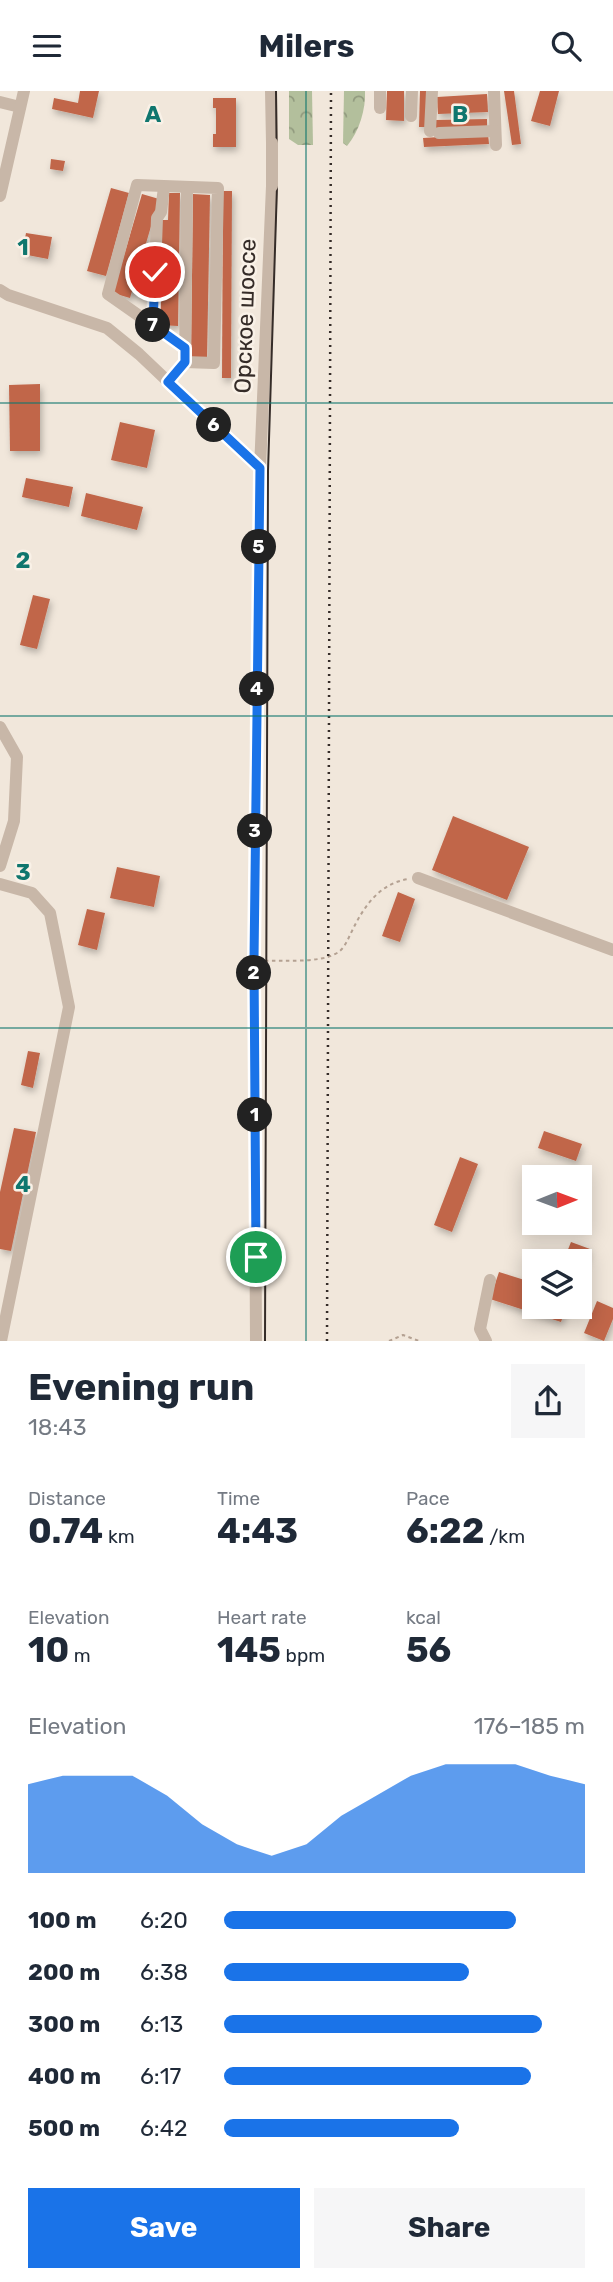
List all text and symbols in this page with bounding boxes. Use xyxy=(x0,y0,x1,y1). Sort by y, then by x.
icon: menu xyxy=(28,27,66,65)
text: Milers xyxy=(258,27,355,65)
icon: search xyxy=(547,27,585,65)
text: A xyxy=(145,100,162,128)
text: B xyxy=(452,100,468,128)
text: 1 xyxy=(17,233,29,261)
street label: Орское шоссе xyxy=(228,238,262,394)
pin xyxy=(125,242,185,302)
icon: check xyxy=(136,253,174,291)
pin: 7 xyxy=(136,307,170,343)
text: 7 xyxy=(147,313,158,336)
pin: 6 xyxy=(196,407,232,443)
text: 6 xyxy=(207,413,220,436)
pin: 5 xyxy=(242,529,276,565)
text: 5 xyxy=(252,535,265,558)
text: 2 xyxy=(16,546,30,574)
pin: 4 xyxy=(240,671,274,707)
text: 4 xyxy=(250,677,263,700)
pin: 3 xyxy=(238,813,272,849)
text: 3 xyxy=(248,819,261,842)
text: 3 xyxy=(15,858,31,886)
pin: 2 xyxy=(236,955,272,991)
text: 2 xyxy=(247,961,260,984)
pin: 1 xyxy=(238,1097,272,1133)
text: 1 xyxy=(250,1103,259,1126)
north arrow xyxy=(522,1165,592,1235)
map controls xyxy=(522,1165,592,1319)
text: 4 xyxy=(15,1170,31,1198)
pin xyxy=(226,1227,286,1287)
icon: arrive xyxy=(237,1238,275,1276)
button: layers xyxy=(522,1249,592,1319)
text: Evening run xyxy=(28,1364,254,1410)
button: share xyxy=(511,1364,585,1438)
text: 18:43 xyxy=(28,1413,86,1441)
text: Distance xyxy=(28,1487,106,1510)
text: Time xyxy=(217,1487,260,1510)
text: Pace xyxy=(406,1487,450,1510)
text: 0.74 xyxy=(28,1510,103,1552)
text: 4:43 xyxy=(217,1510,298,1552)
text: 6:22 xyxy=(406,1510,485,1552)
text: km xyxy=(103,1525,135,1548)
text: /km xyxy=(485,1525,525,1548)
text: Elevation xyxy=(28,1606,109,1629)
text: Heart rate xyxy=(217,1606,307,1629)
text: kcal xyxy=(406,1606,441,1629)
text: 10 xyxy=(28,1629,69,1671)
text: 145 xyxy=(217,1629,281,1671)
text: 56 xyxy=(406,1629,451,1671)
text: m xyxy=(69,1644,91,1667)
text: bpm xyxy=(281,1644,325,1667)
text: Elevation xyxy=(28,1712,127,1740)
text: 176–185 m xyxy=(474,1712,585,1740)
text: 100 m xyxy=(28,1906,97,1934)
text: 6:20 xyxy=(140,1906,188,1934)
text: 200 m xyxy=(28,1958,100,1986)
text: 6:38 xyxy=(140,1958,188,1986)
text: 300 m xyxy=(28,2010,100,2038)
text: 6:13 xyxy=(140,2010,183,2038)
text: 400 m xyxy=(28,2062,101,2090)
text: 6:17 xyxy=(140,2062,181,2090)
text: 500 m xyxy=(28,2114,100,2142)
text: 6:42 xyxy=(140,2114,188,2142)
button: Save xyxy=(28,2188,300,2268)
button: Share xyxy=(314,2188,585,2268)

